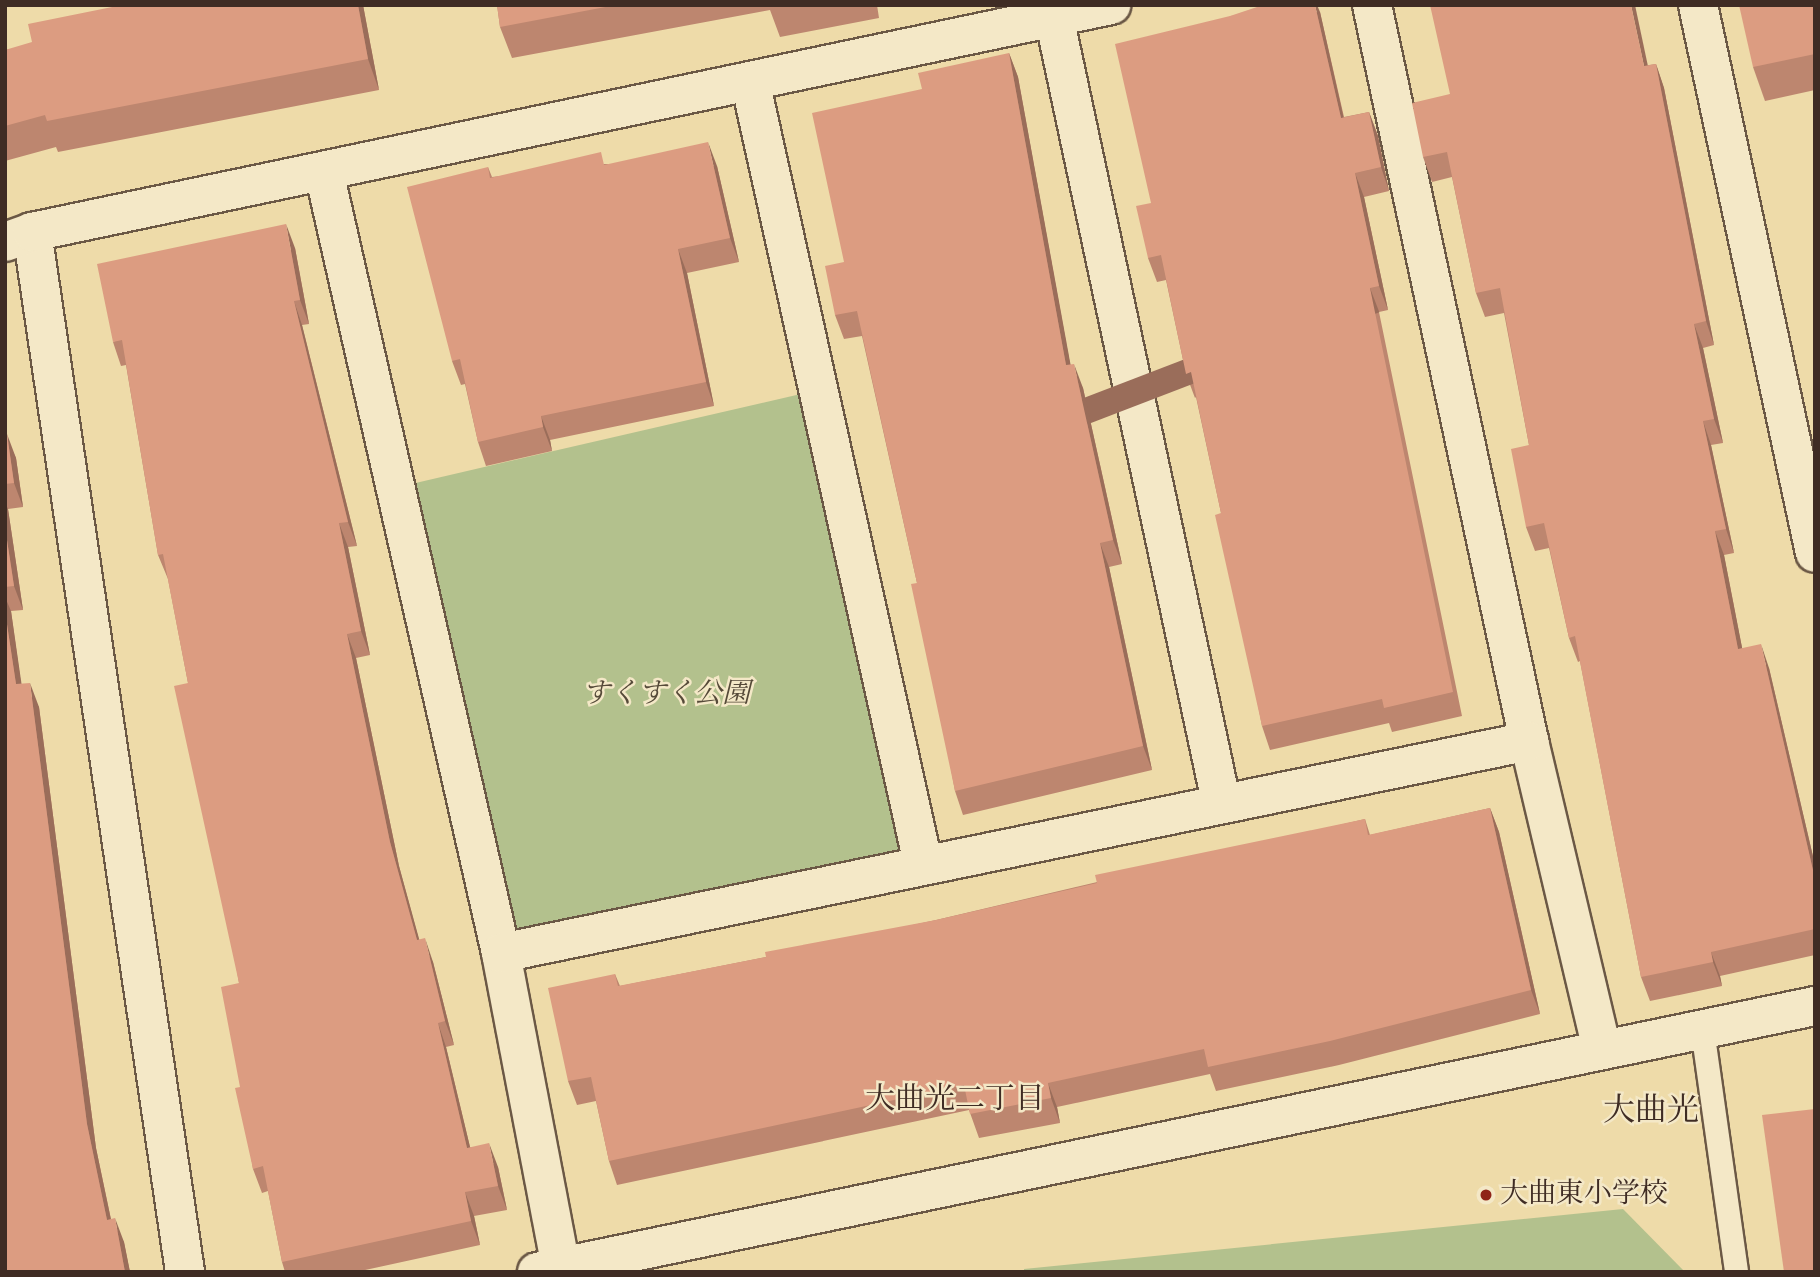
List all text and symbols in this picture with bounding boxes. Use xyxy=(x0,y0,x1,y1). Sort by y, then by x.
park label: すくすく公園 xyxy=(582,678,750,712)
district label: 大曲光二丁目 xyxy=(865,1082,1045,1118)
district label: 大曲光 xyxy=(1603,1093,1699,1131)
place label: 大曲東小学校 xyxy=(1500,1178,1668,1212)
marker: 大曲東小学校 xyxy=(1478,1187,1494,1203)

